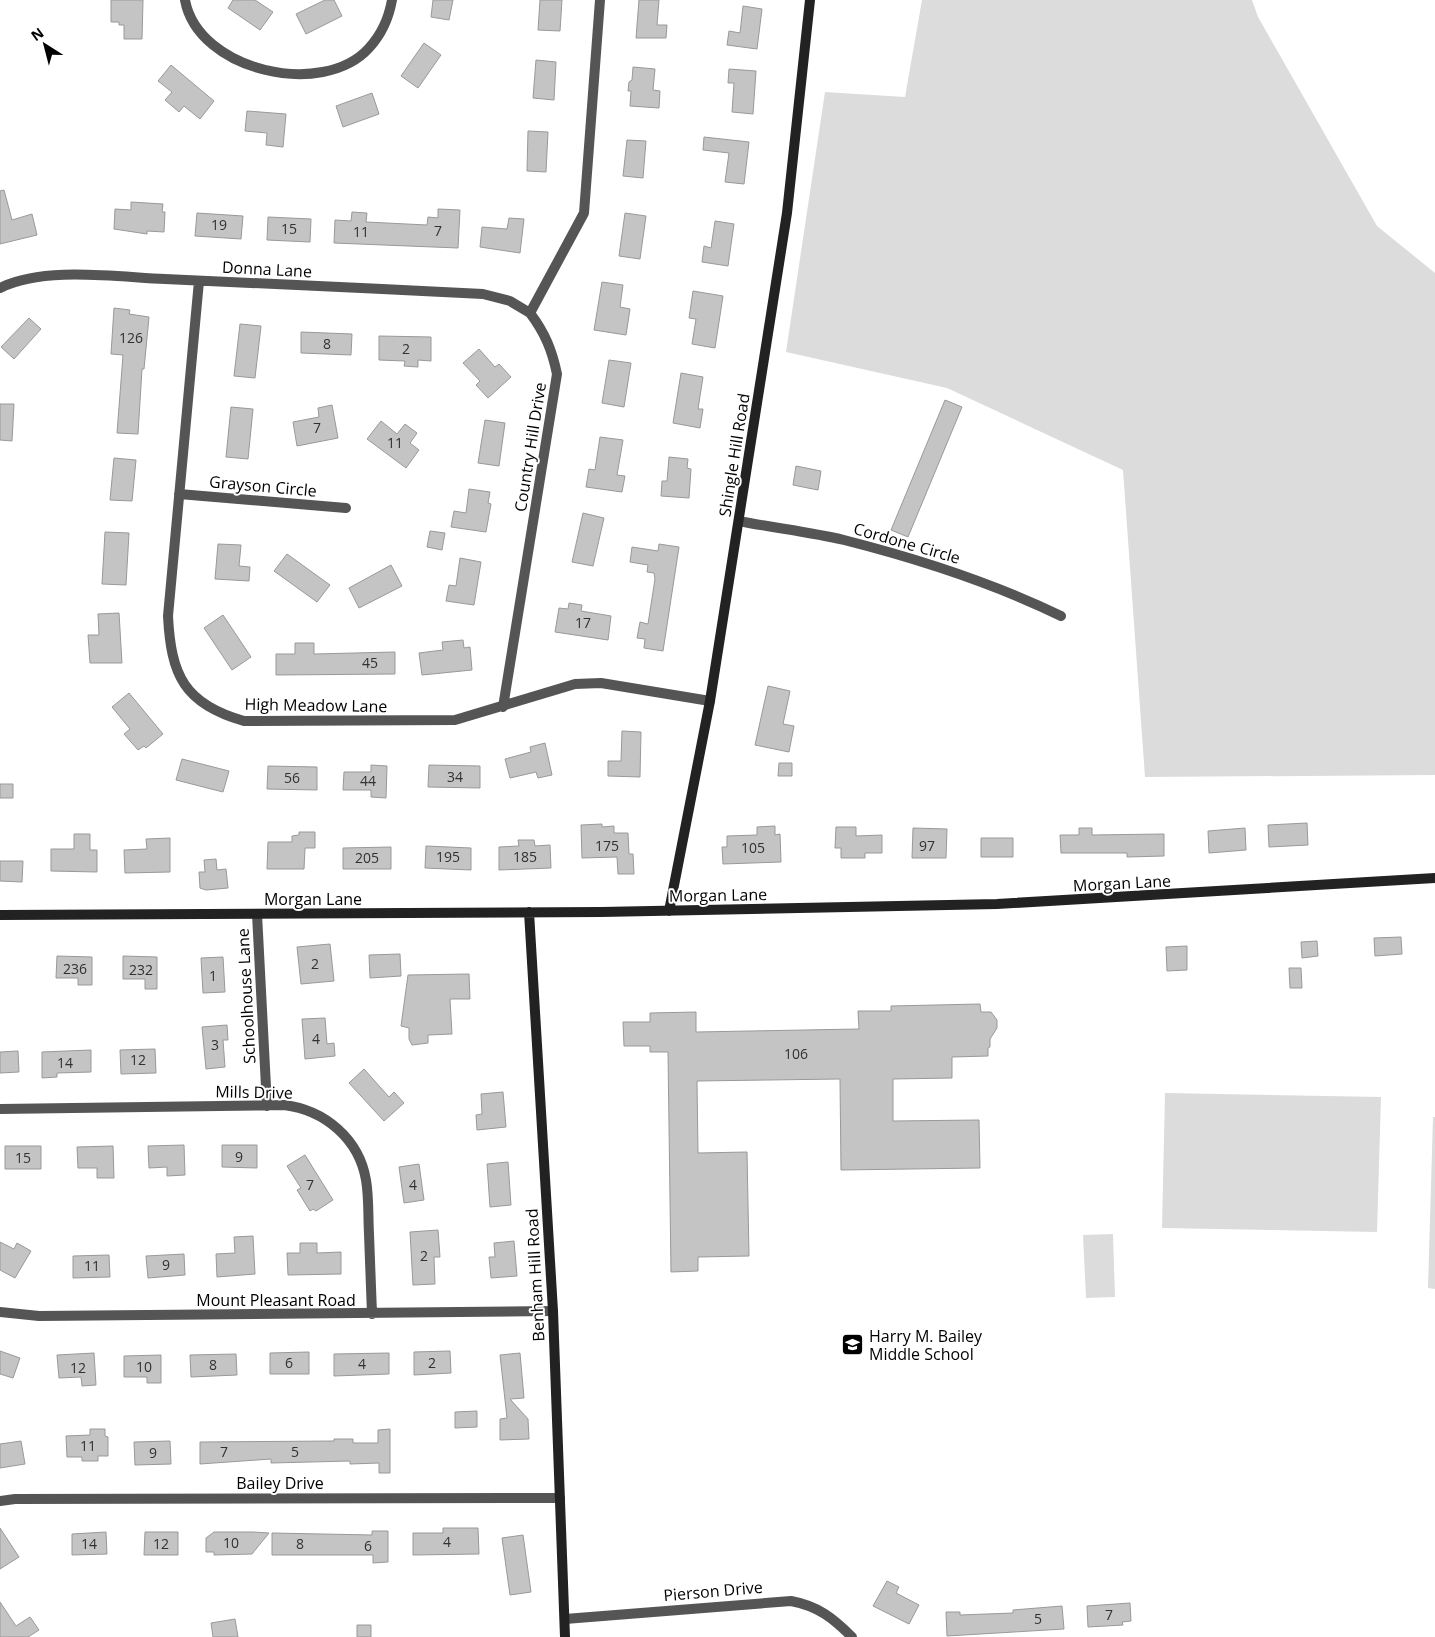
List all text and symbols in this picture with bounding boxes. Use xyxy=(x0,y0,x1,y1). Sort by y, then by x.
north arrow xyxy=(20,20,70,70)
text: N xyxy=(27,23,47,45)
house number: 19 xyxy=(211,215,227,234)
house number: 15 xyxy=(281,219,297,238)
house number: 7 xyxy=(434,221,442,240)
house number: 11 xyxy=(353,222,369,241)
street label: Donna Lane xyxy=(222,256,312,282)
house number: 126 xyxy=(119,328,143,347)
house number: 8 xyxy=(323,334,331,353)
house number: 2 xyxy=(402,339,410,358)
street label: Country Hill Drive xyxy=(509,381,551,513)
street label: Shingle Hill Road xyxy=(713,392,755,518)
house number: 7 xyxy=(313,418,321,437)
house number: 11 xyxy=(387,433,403,452)
street label: Grayson Circle xyxy=(208,470,318,502)
street label: Cordone Circle xyxy=(851,517,963,569)
house number: 17 xyxy=(575,613,591,632)
house number: 45 xyxy=(362,653,378,672)
street label: High Meadow Lane xyxy=(244,693,388,717)
house number: 34 xyxy=(447,767,463,786)
house number: 56 xyxy=(284,768,300,787)
house number: 44 xyxy=(360,771,376,790)
house number: 175 xyxy=(595,836,619,855)
house number: 97 xyxy=(919,836,935,855)
house number: 105 xyxy=(741,838,765,857)
house number: 195 xyxy=(436,847,460,866)
house number: 185 xyxy=(513,847,537,866)
house number: 205 xyxy=(355,848,379,867)
street label: Morgan Lane xyxy=(1072,869,1172,897)
street label: Morgan Lane xyxy=(669,883,767,907)
street label: Morgan Lane xyxy=(264,888,362,910)
street label: Schoolhouse Lane xyxy=(231,928,261,1064)
house number: 2 xyxy=(311,954,319,973)
house number: 236 xyxy=(63,959,87,978)
house number: 232 xyxy=(129,960,153,979)
house number: 1 xyxy=(209,966,217,985)
house number: 4 xyxy=(312,1029,320,1048)
house number: 3 xyxy=(211,1035,219,1054)
house number: 106 xyxy=(784,1044,808,1063)
house number: 12 xyxy=(130,1050,146,1069)
house number: 14 xyxy=(57,1053,73,1072)
street label: Mills Drive xyxy=(215,1080,293,1104)
house number: 9 xyxy=(235,1147,243,1166)
house number: 15 xyxy=(15,1148,31,1167)
house number: 7 xyxy=(306,1175,314,1194)
house number: 4 xyxy=(409,1175,417,1194)
street label: Benham Hill Road xyxy=(521,1208,549,1342)
house number: 2 xyxy=(420,1246,428,1265)
house number: 9 xyxy=(162,1255,170,1274)
house number: 11 xyxy=(84,1256,100,1275)
street label: Mount Pleasant Road xyxy=(196,1289,356,1311)
place label: Harry M. Bailey Middle School xyxy=(869,1325,983,1365)
school or university icon: Harry M. Bailey Middle School xyxy=(841,1333,865,1357)
house number: 6 xyxy=(285,1353,293,1372)
house number: 2 xyxy=(428,1353,436,1372)
house number: 4 xyxy=(358,1354,366,1373)
house number: 8 xyxy=(209,1355,217,1374)
house number: 10 xyxy=(136,1357,152,1376)
house number: 12 xyxy=(70,1358,86,1377)
house number: 11 xyxy=(80,1436,96,1455)
house number: 7 xyxy=(220,1442,228,1461)
house number: 5 xyxy=(291,1442,299,1461)
house number: 9 xyxy=(149,1443,157,1462)
street label: Bailey Drive xyxy=(236,1472,324,1494)
house number: 4 xyxy=(443,1532,451,1551)
house number: 10 xyxy=(223,1533,239,1552)
house number: 14 xyxy=(81,1534,97,1553)
house number: 12 xyxy=(153,1534,169,1553)
house number: 8 xyxy=(296,1534,304,1553)
house number: 6 xyxy=(364,1536,372,1555)
street label: Pierson Drive xyxy=(662,1576,764,1606)
house number: 7 xyxy=(1105,1605,1113,1624)
house number: 5 xyxy=(1034,1609,1042,1628)

